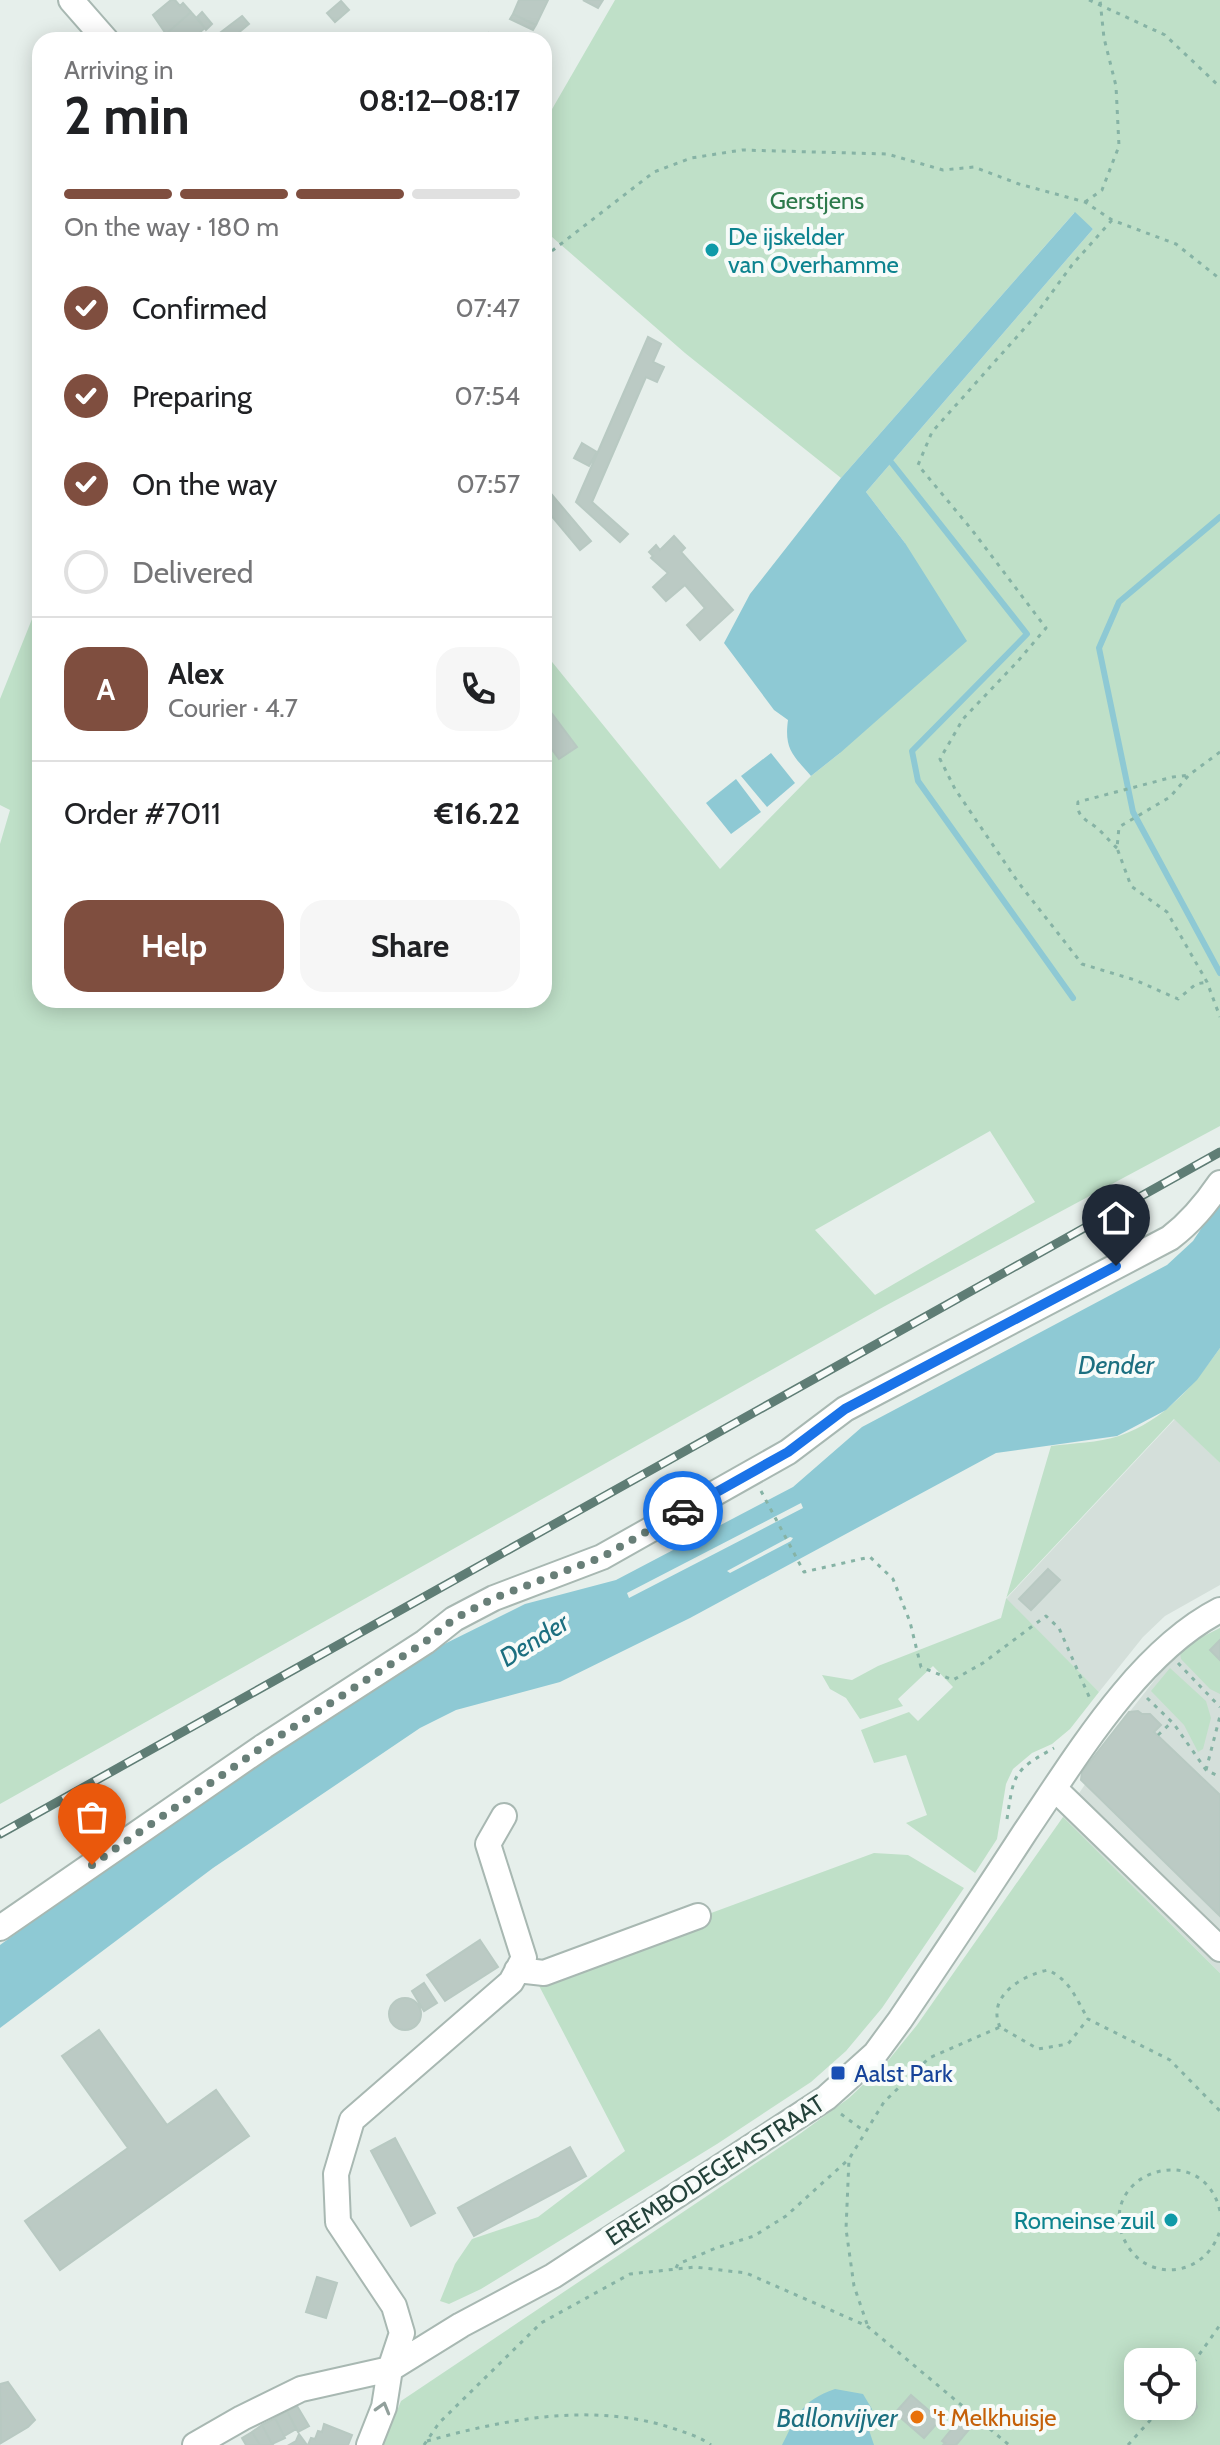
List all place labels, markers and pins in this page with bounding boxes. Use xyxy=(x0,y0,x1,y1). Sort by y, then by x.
place label: De ijskelder van Overhamme xyxy=(728,222,899,279)
marker: De ijskelder van Overhamme xyxy=(703,241,721,259)
pin xyxy=(1082,1184,1150,1266)
pin xyxy=(58,1783,126,1865)
place label: Aalst Park xyxy=(854,2059,953,2088)
marker: Aalst Park xyxy=(829,2064,847,2082)
place label: Romeinse zuil xyxy=(1014,2206,1155,2235)
marker: Romeinse zuil xyxy=(1162,2211,1180,2229)
place label: 't Melkhuisje xyxy=(933,2403,1057,2432)
marker: 't Melkhuisje xyxy=(908,2408,926,2426)

